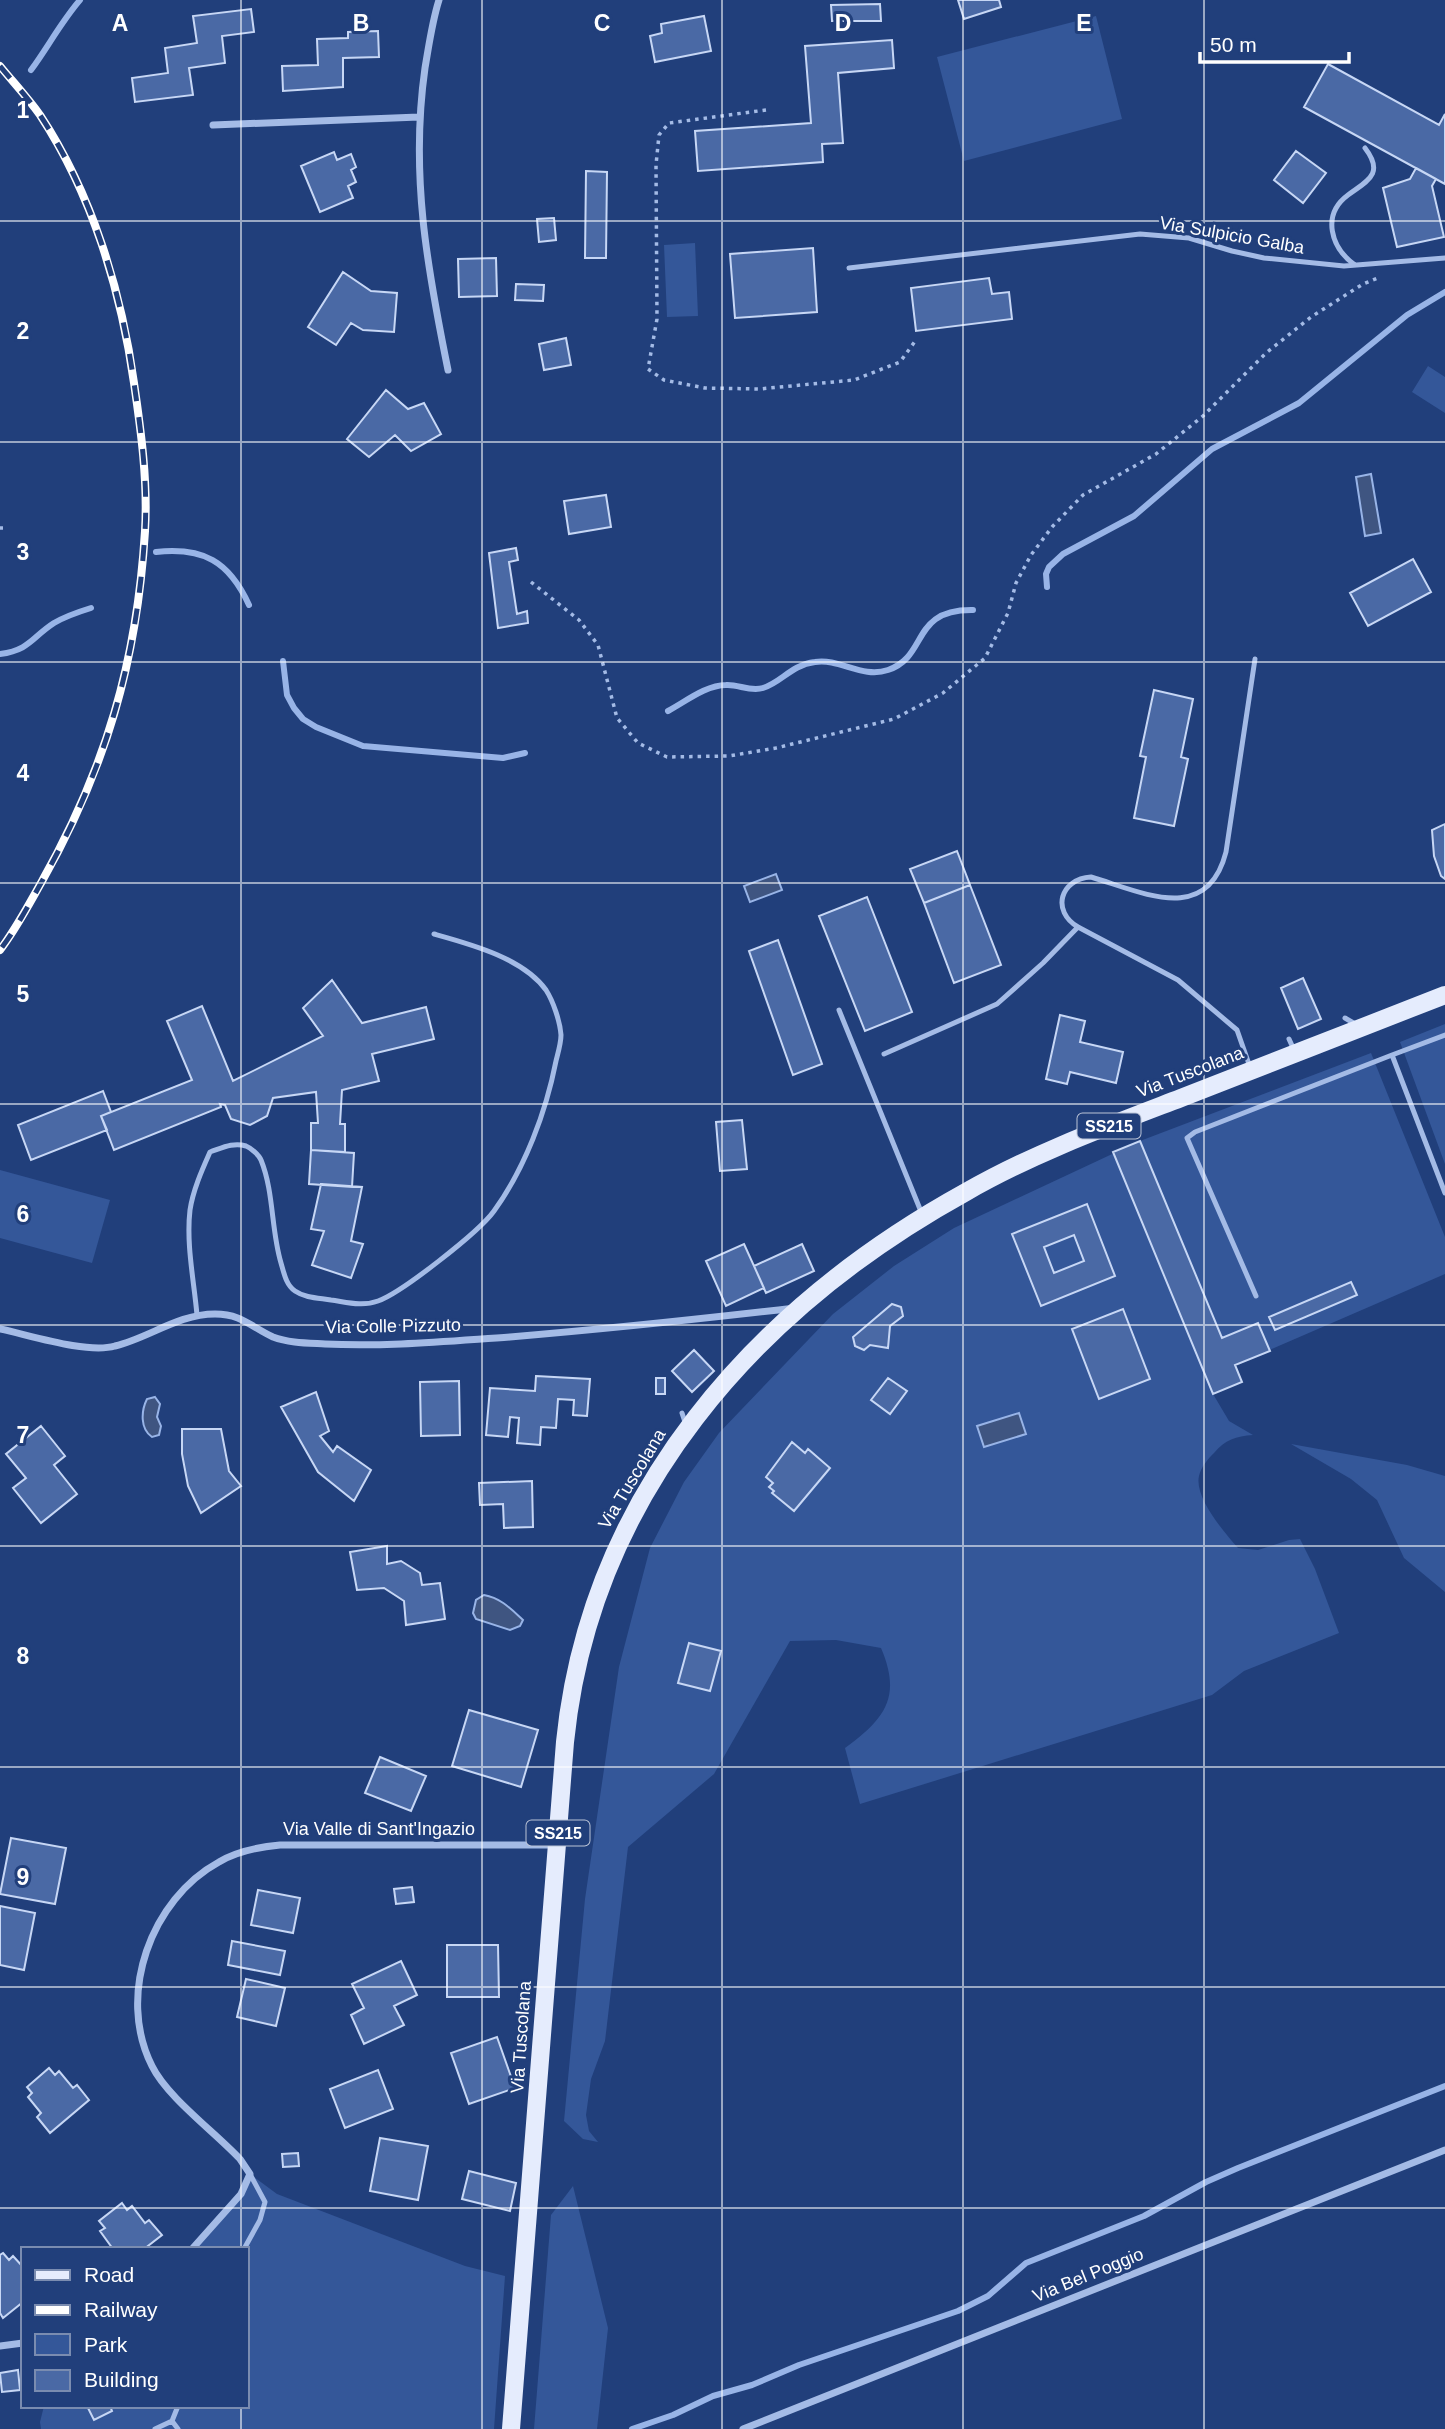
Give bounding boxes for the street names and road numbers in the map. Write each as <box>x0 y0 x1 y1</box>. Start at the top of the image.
street label: Via Sulpicio Galba <box>1158 212 1307 258</box>
street label: Via Tuscolana <box>1134 1042 1247 1102</box>
road number: SS215 <box>1078 1114 1140 1138</box>
street label: Via Colle Pizzuto <box>325 1315 461 1337</box>
street label: Via Tuscolana <box>594 1425 670 1532</box>
street label: Via Valle di Sant'Ingazio <box>283 1819 475 1839</box>
road number: SS215 <box>526 1820 590 1845</box>
street label: Via Tuscolana <box>507 1979 535 2094</box>
street label: Via Bel Poggio <box>1030 2244 1146 2306</box>

